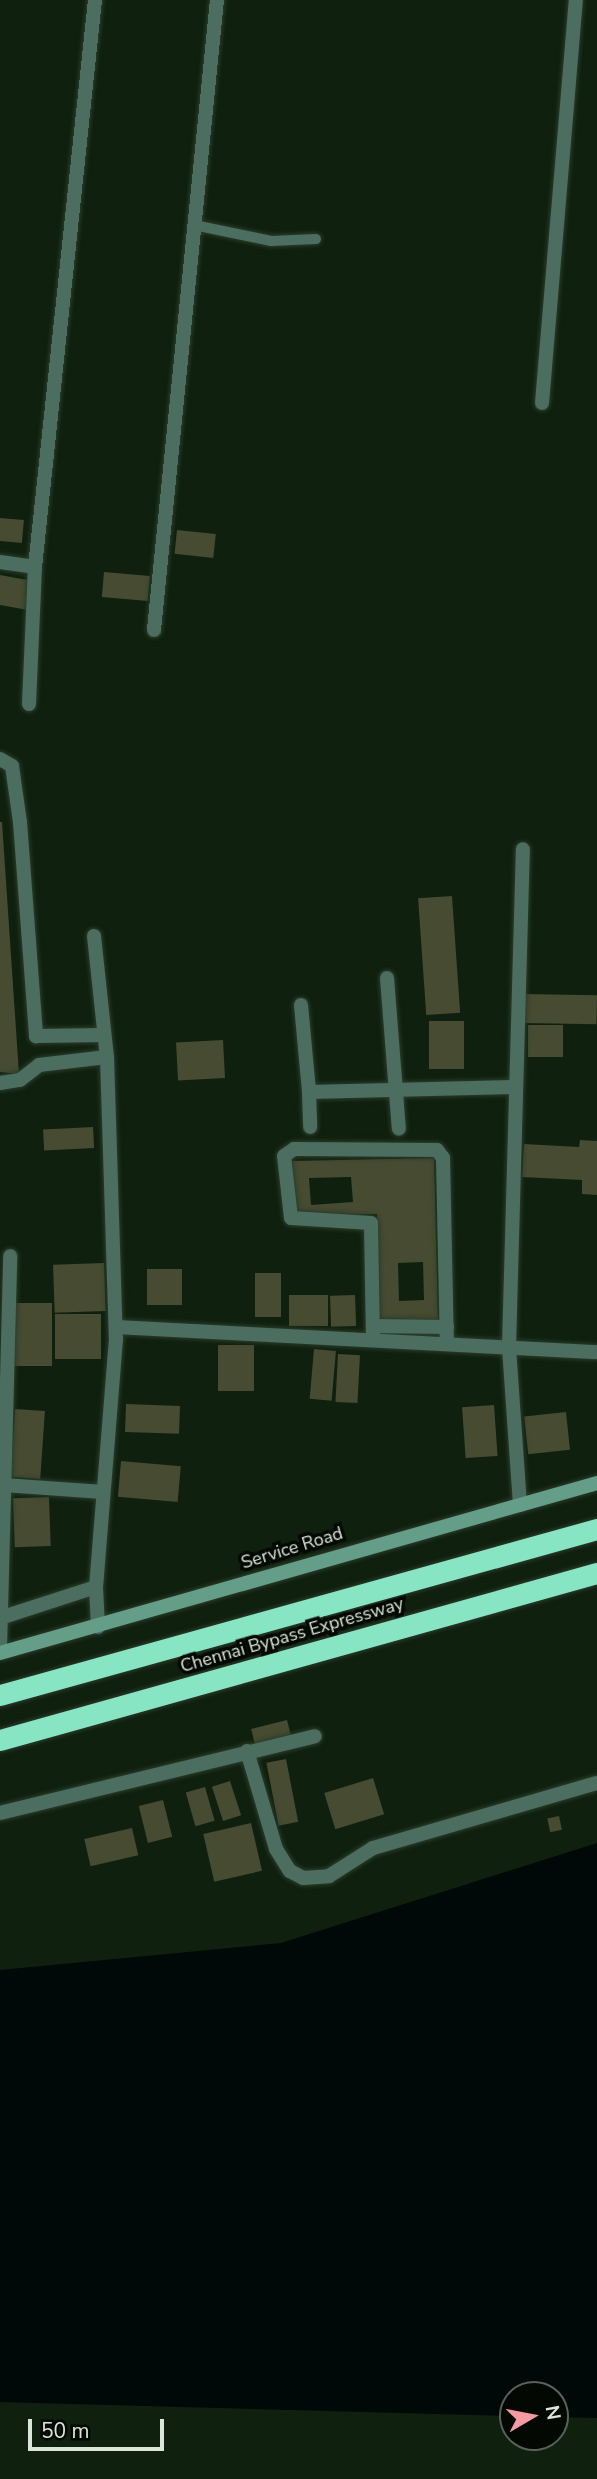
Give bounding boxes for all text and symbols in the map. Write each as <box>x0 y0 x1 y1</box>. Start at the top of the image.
street label: Service Road <box>238 1522 346 1574</box>
street label: Chennai Bypass Expressway <box>178 1593 406 1677</box>
north arrow <box>499 2381 569 2451</box>
text: N <box>539 2403 567 2422</box>
scale bar <box>32 2406 168 2450</box>
text: 50 m <box>41 2417 90 2445</box>

